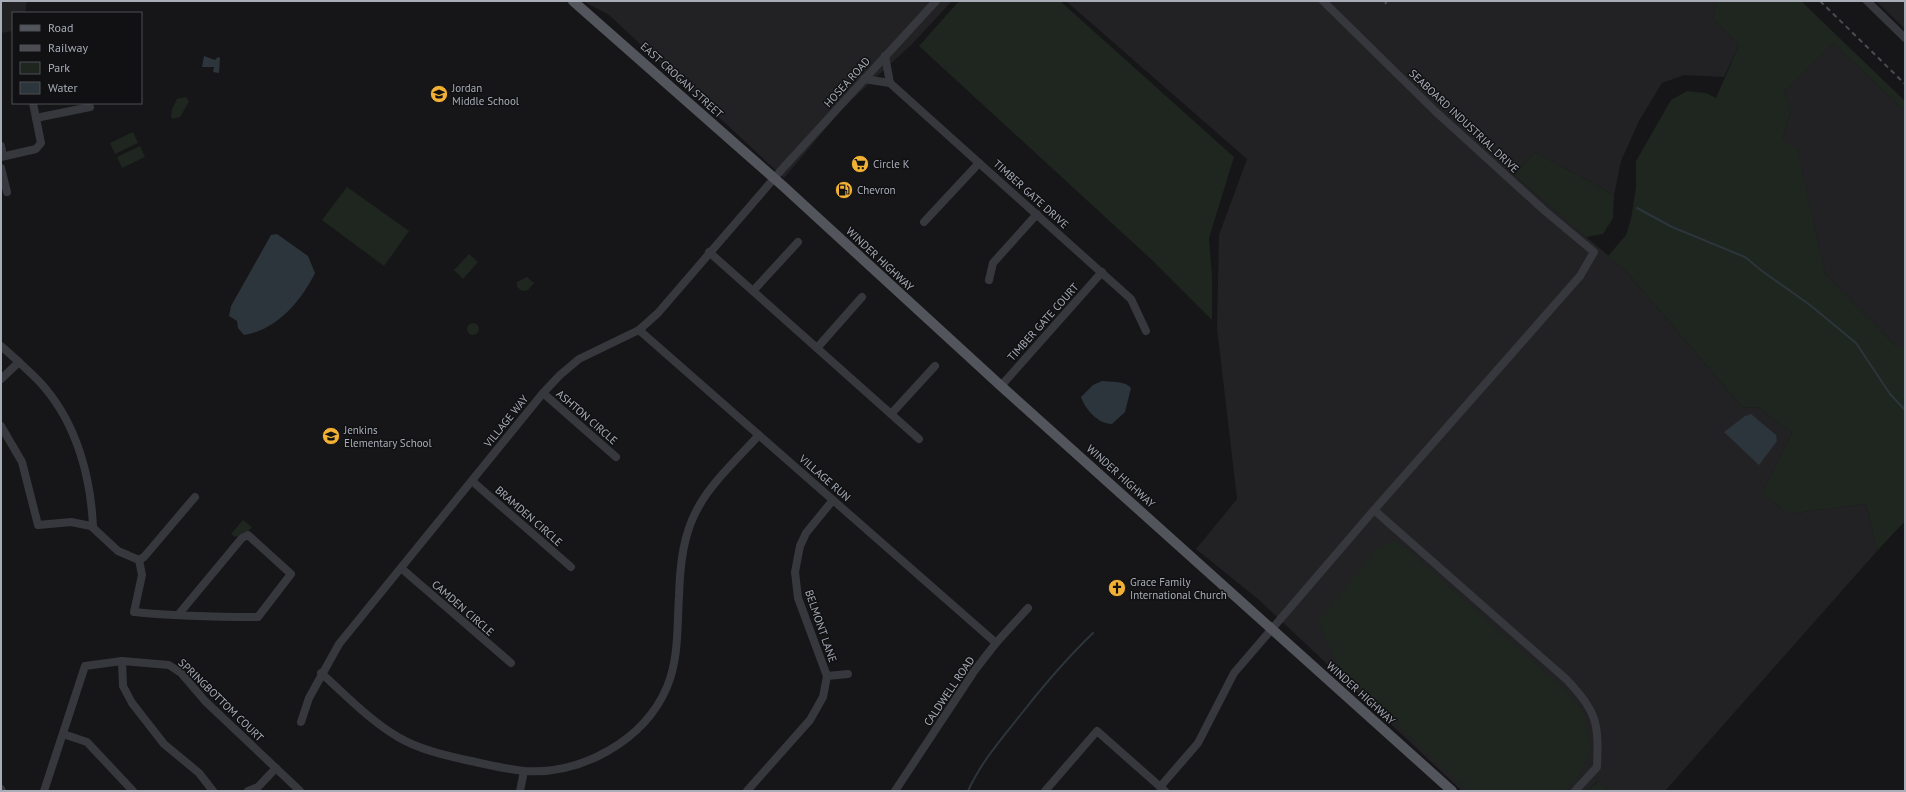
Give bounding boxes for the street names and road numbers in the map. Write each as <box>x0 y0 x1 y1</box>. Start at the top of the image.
street label: EAST CROGAN STREET <box>638 39 726 121</box>
street label: HOSEA ROAD <box>821 54 873 110</box>
street label: SEABOARD INDUSTRIAL DRIVE <box>1406 66 1522 176</box>
street label: TIMBER GATE DRIVE <box>991 157 1072 231</box>
street label: WINDER HIGHWAY <box>843 224 917 295</box>
street label: TIMBER GATE COURT <box>1004 280 1082 364</box>
street label: ASHTON CIRCLE <box>554 387 621 447</box>
street label: VILLAGE WAY <box>480 391 532 451</box>
street label: WINDER HIGHWAY <box>1084 441 1159 511</box>
street label: VILLAGE RUN <box>796 451 854 504</box>
street label: BRAMDEN CIRCLE <box>492 483 566 549</box>
street label: CAMDEN CIRCLE <box>429 577 497 639</box>
street label: BELMONT LANE <box>802 588 840 664</box>
street label: CALDWELL ROAD <box>921 654 977 728</box>
street label: SPRINGBOTTOM COURT <box>175 656 267 744</box>
street label: WINDER HIGHWAY <box>1324 658 1399 728</box>

